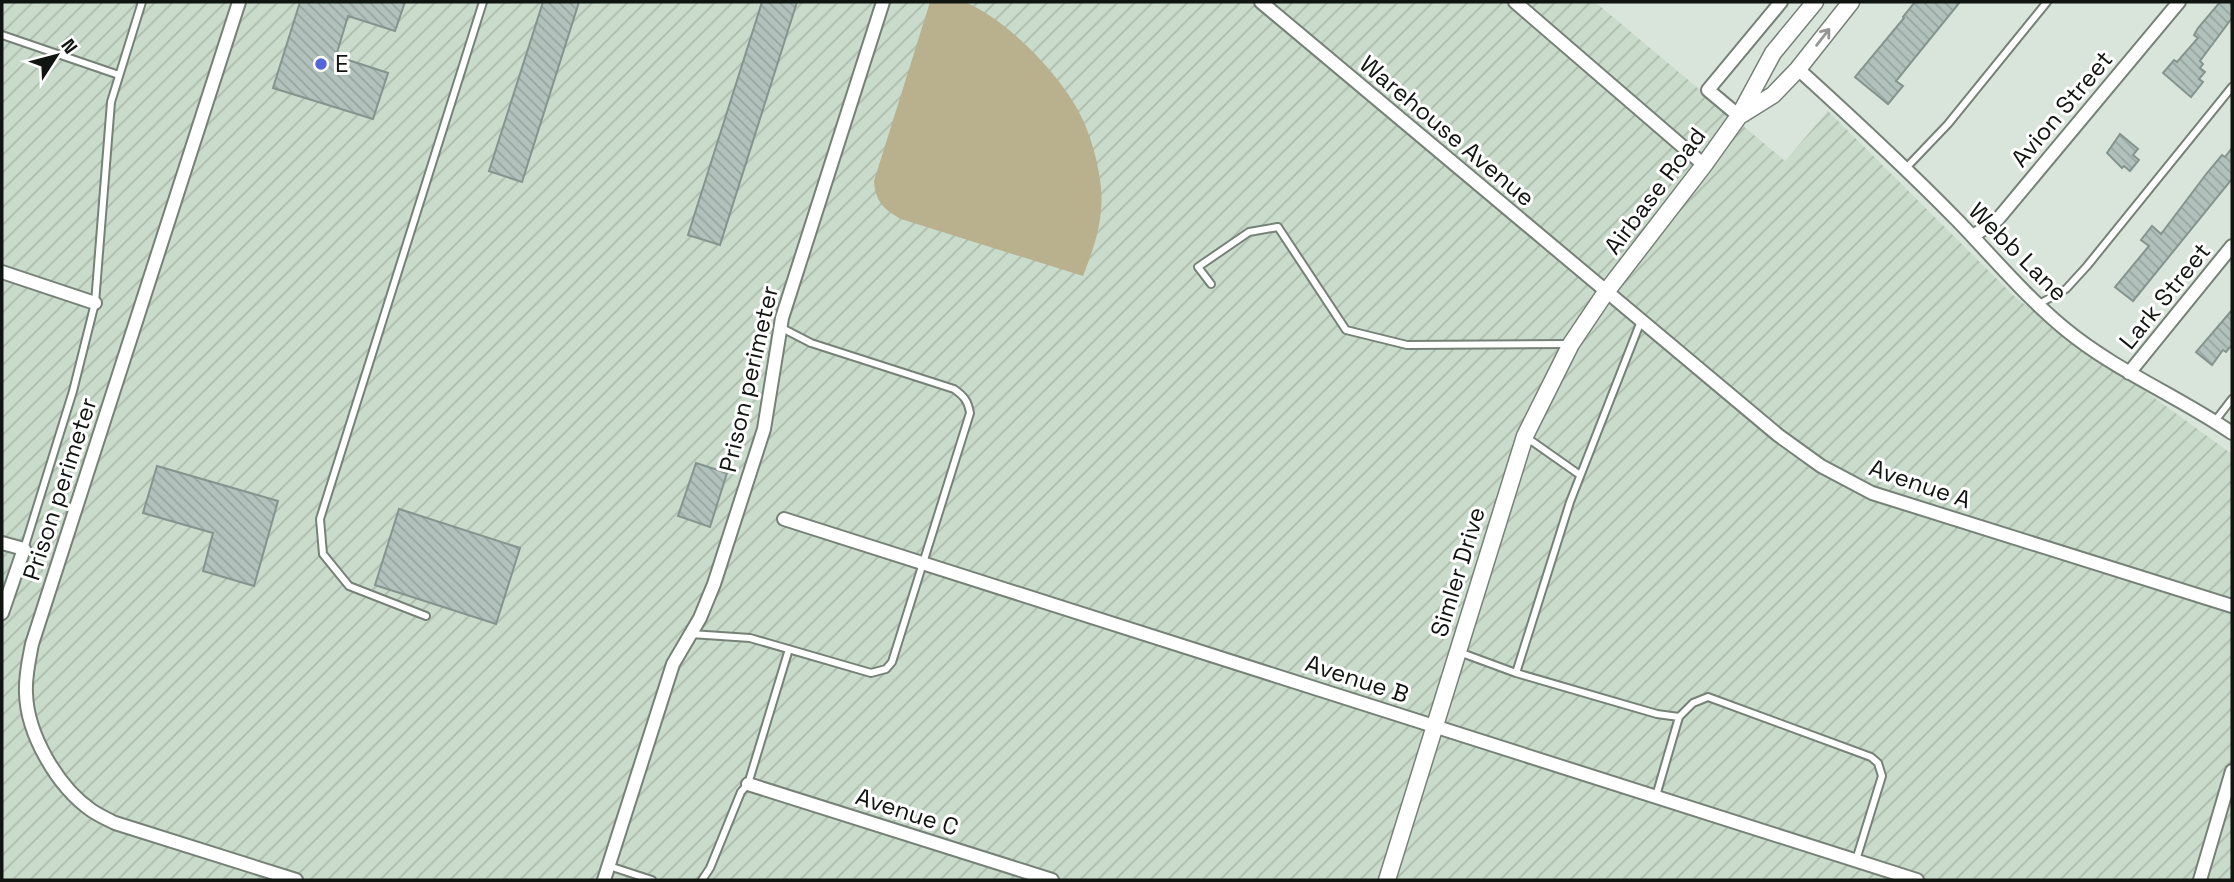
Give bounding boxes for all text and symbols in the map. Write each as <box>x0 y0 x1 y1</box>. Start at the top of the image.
north arrow <box>21 21 91 91</box>
one-way arrow <box>1816 29 1831 47</box>
text: N <box>55 34 83 59</box>
street label: Avion Street <box>2004 44 2119 173</box>
place label: E <box>335 48 349 79</box>
street label: Warehouse Avenue <box>1353 48 1541 213</box>
marker: E <box>313 56 329 72</box>
street label: Airbase Road <box>1597 121 1712 260</box>
street label: Webb Lane <box>1962 196 2074 308</box>
street label: Lark Street <box>2112 236 2217 355</box>
street label: Prison perimeter <box>712 283 785 475</box>
street label: Prison perimeter <box>15 393 104 584</box>
street label: Avenue A <box>1865 452 1975 515</box>
street label: Simler Drive <box>1423 503 1492 640</box>
street label: Avenue B <box>1302 647 1413 710</box>
street label: Avenue C <box>852 780 963 843</box>

